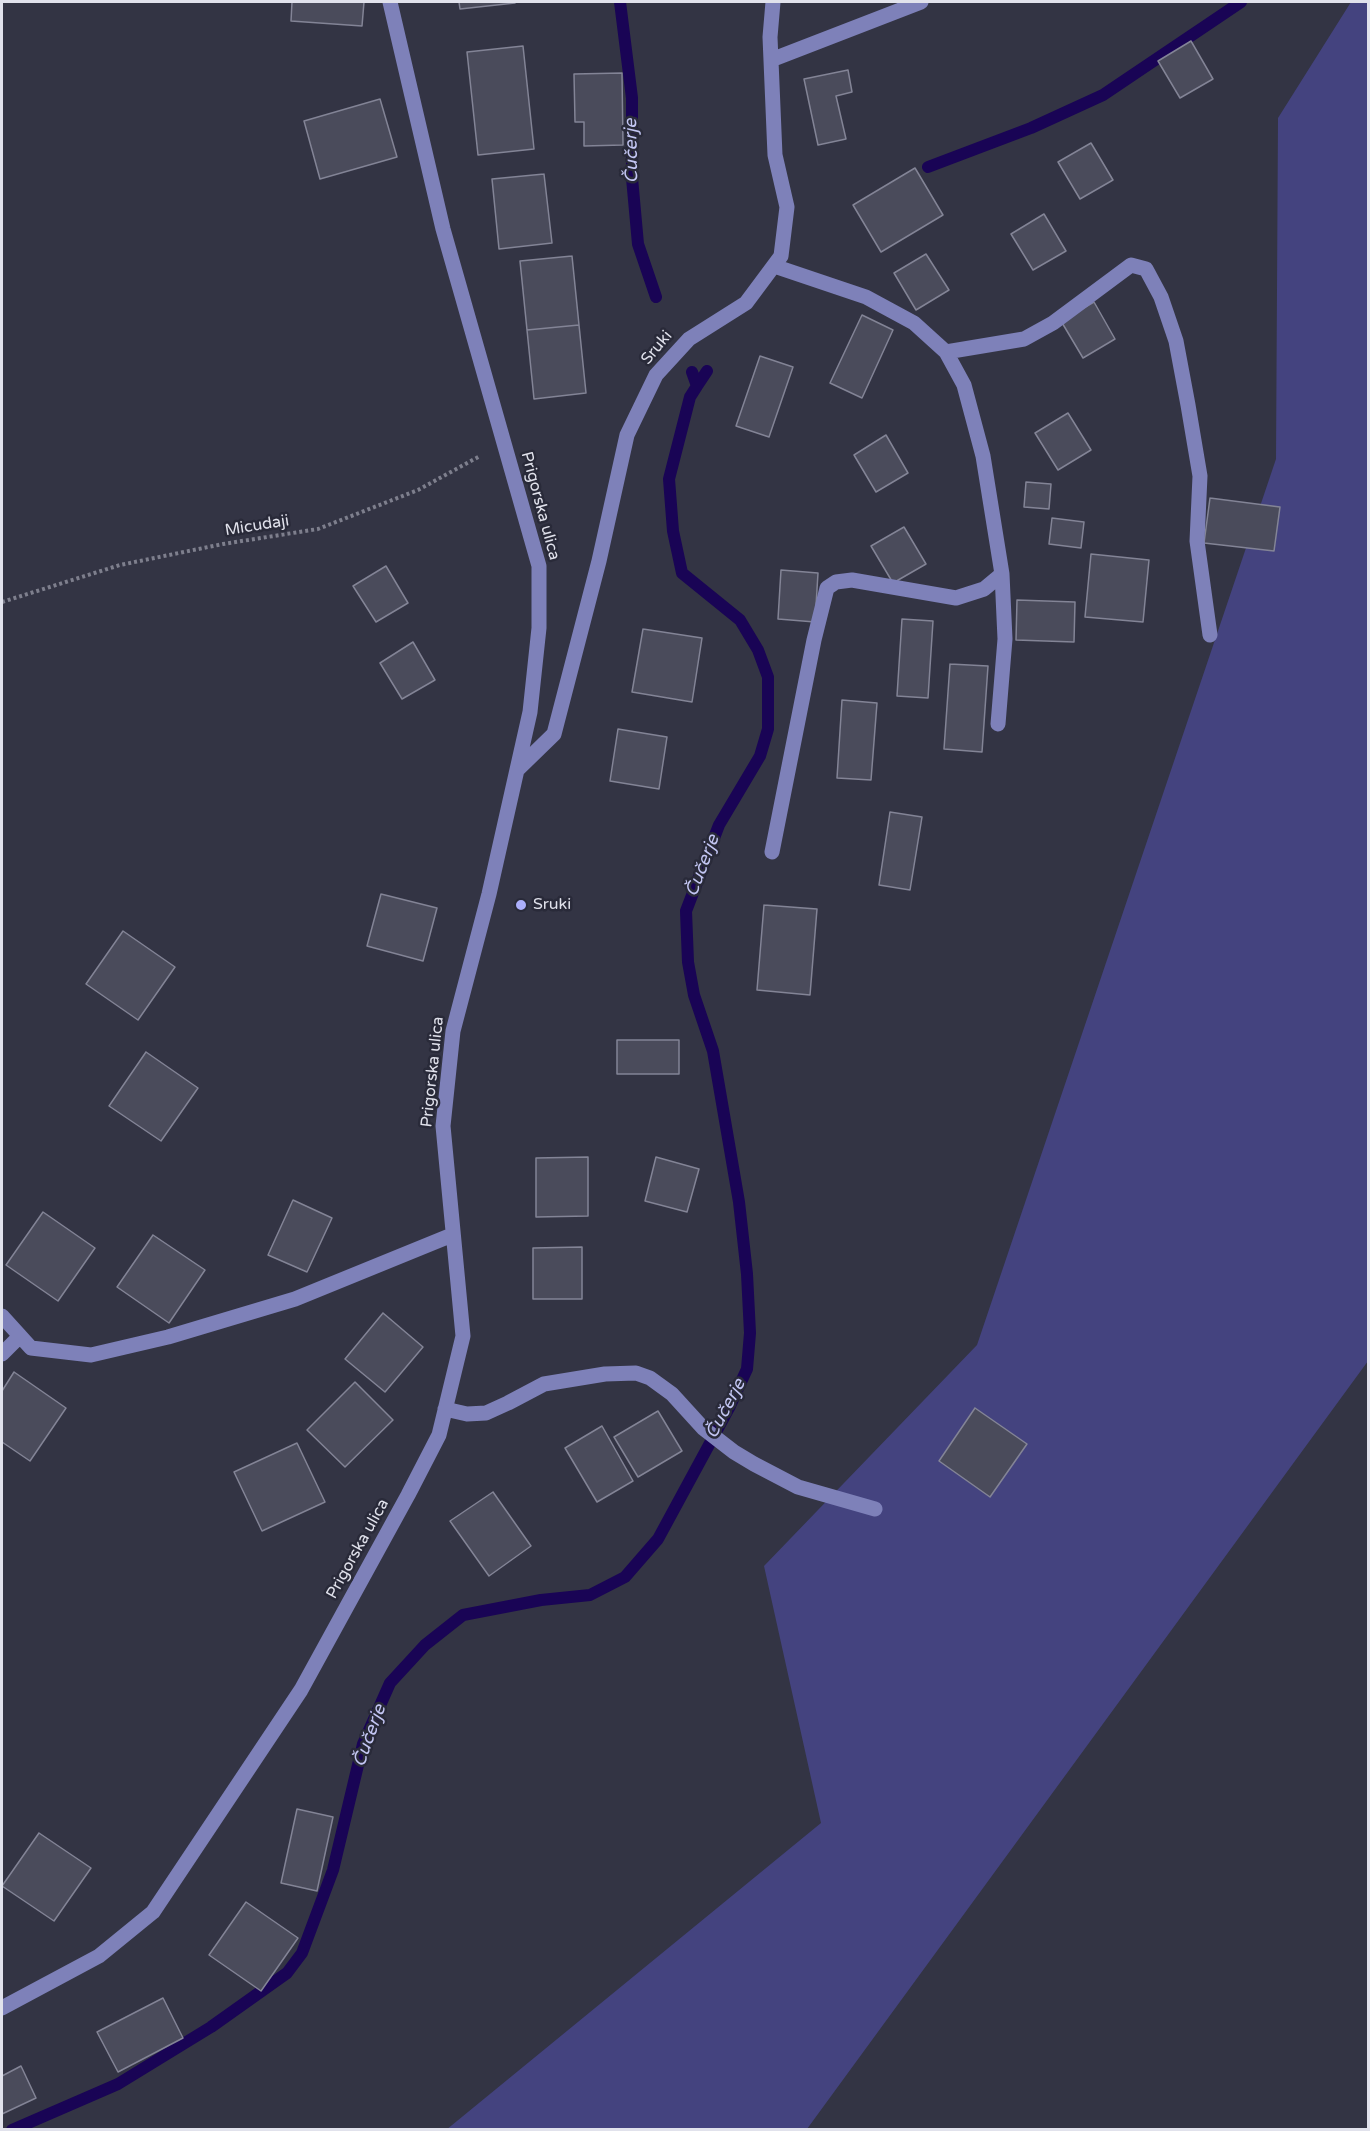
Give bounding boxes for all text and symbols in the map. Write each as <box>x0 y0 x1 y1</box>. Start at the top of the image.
water label: Čučerje <box>621 118 643 184</box>
street label: Sruki <box>637 327 677 369</box>
street label: Prigorska ulica <box>516 450 564 562</box>
street label: Micudaji <box>224 511 290 541</box>
water label: Čučerje <box>681 832 725 900</box>
place label: Sruki <box>533 895 571 915</box>
marker: Sruki <box>514 898 528 912</box>
street label: Prigorska ulica <box>418 1016 448 1128</box>
water label: Čučerje <box>701 1375 751 1443</box>
street label: Prigorska ulica <box>323 1496 393 1602</box>
water label: Čučerje <box>349 1702 391 1770</box>

